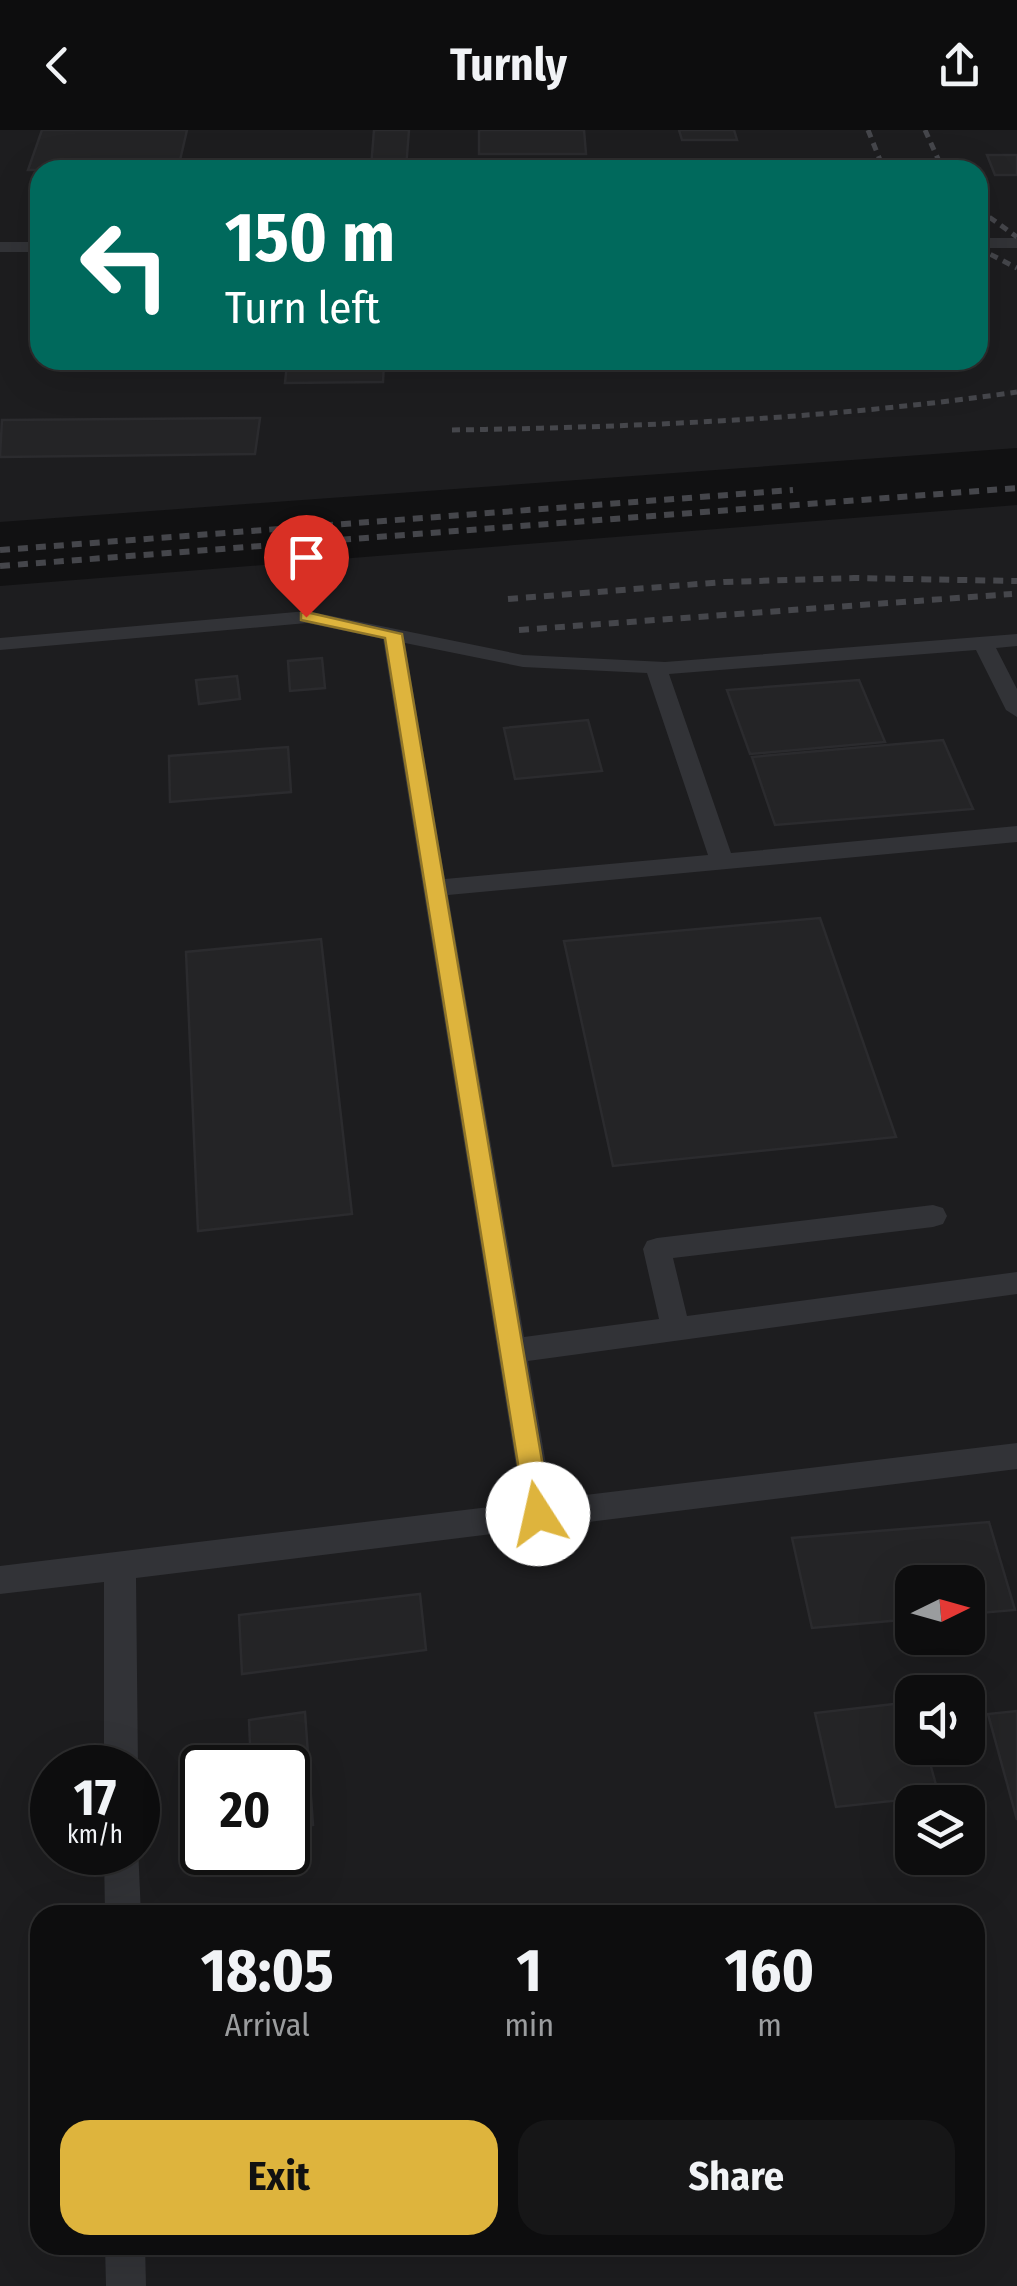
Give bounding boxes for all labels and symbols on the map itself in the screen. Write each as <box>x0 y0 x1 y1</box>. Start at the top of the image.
pin <box>264 515 349 618</box>
position arrow <box>486 1462 590 1566</box>
north arrow <box>895 1565 985 1655</box>
speed limit sign: 20 <box>180 1745 310 1875</box>

